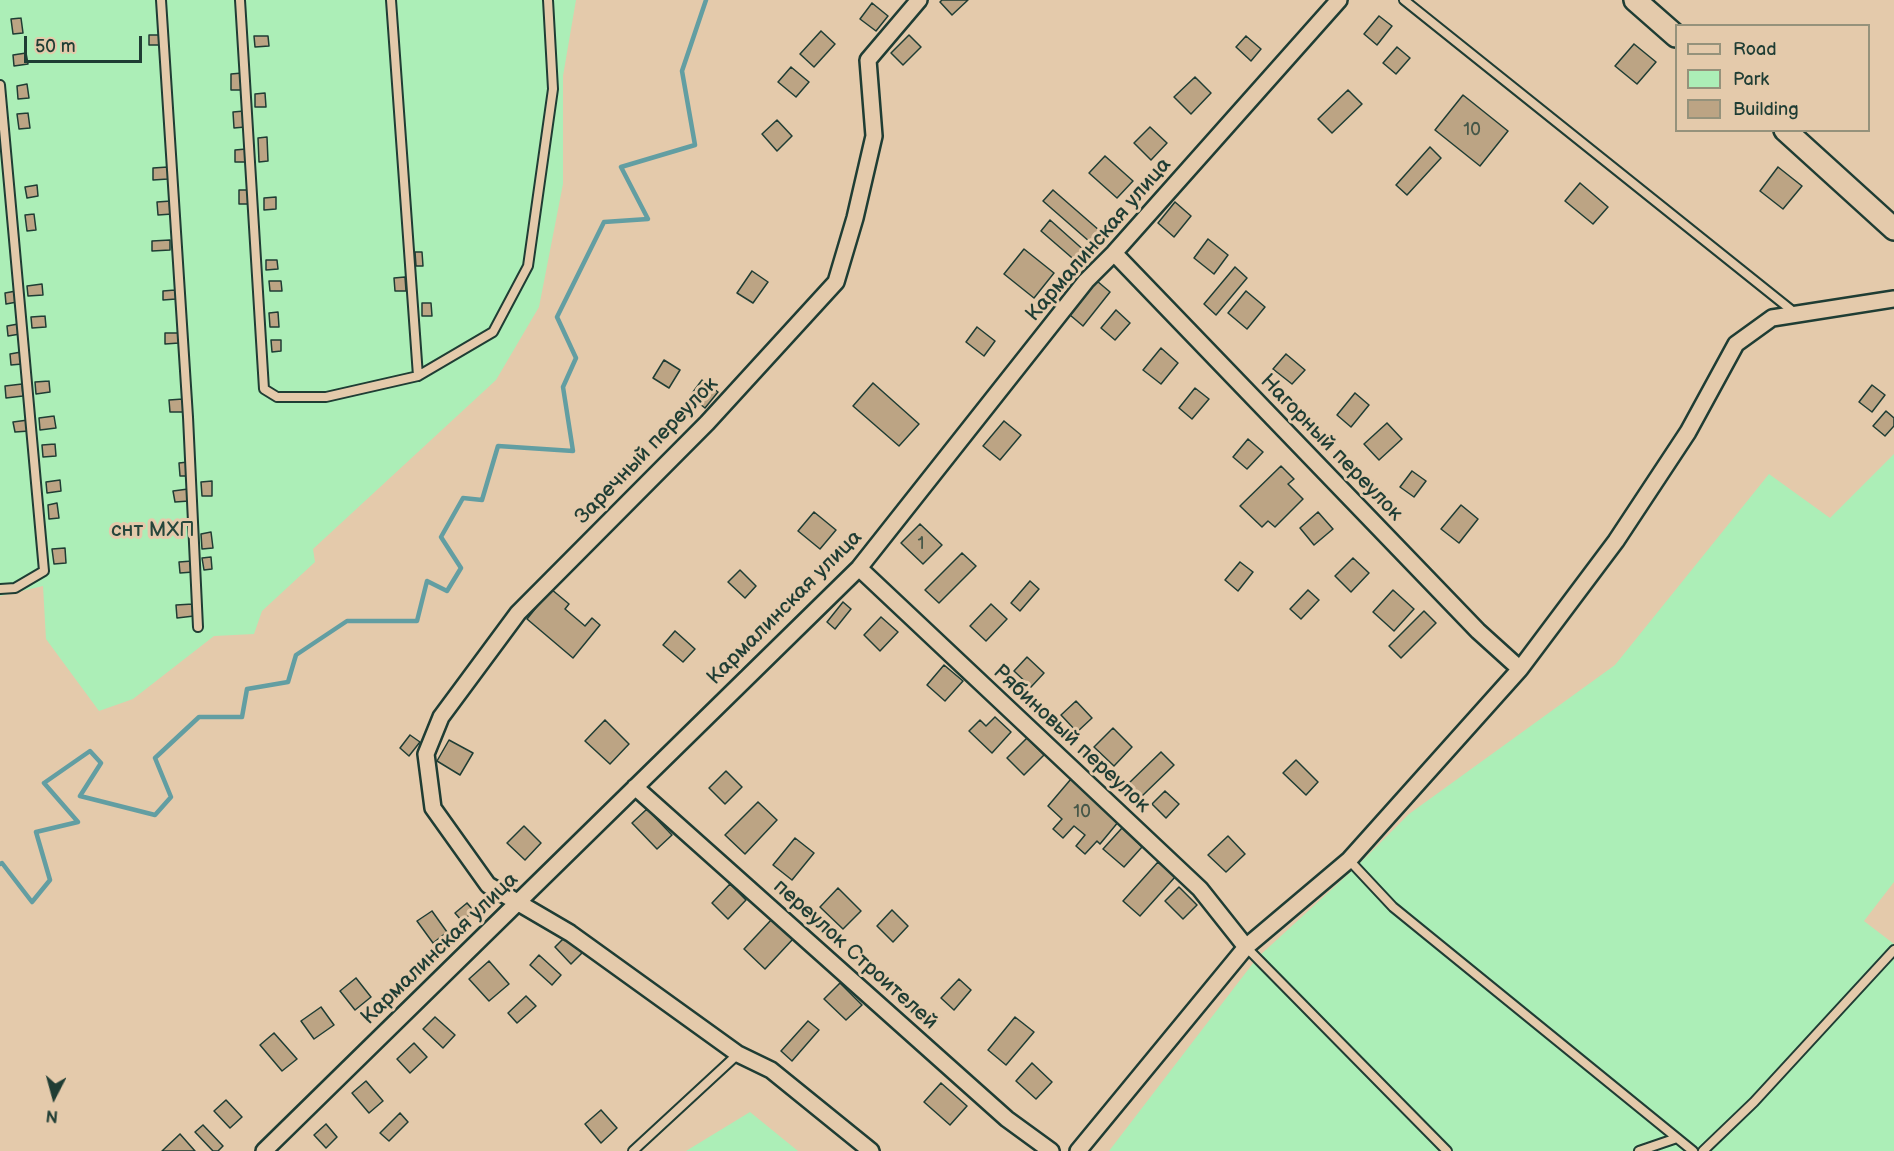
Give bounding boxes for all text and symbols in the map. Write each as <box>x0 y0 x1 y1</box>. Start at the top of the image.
scale bar <box>27 24 146 62</box>
legend <box>1675 24 1870 132</box>
text: 50 m <box>35 36 76 57</box>
text: Road <box>1733 39 1777 60</box>
text: Park <box>1733 69 1769 90</box>
text: Building <box>1733 99 1799 120</box>
house number: 10 <box>1463 119 1481 141</box>
street label: Кармалинская улица <box>1021 153 1177 327</box>
street label: Нагорный переулок <box>1254 369 1408 527</box>
street label: Заречный переулок <box>570 372 724 530</box>
park label: снт МХП <box>111 518 195 544</box>
street label: Кармалинская улица <box>702 525 868 691</box>
house number: 1 <box>918 533 924 555</box>
street label: Рябиновый переулок <box>987 660 1155 818</box>
house number: 10 <box>1073 801 1091 823</box>
street label: Кармалинская улица <box>356 868 524 1030</box>
street label: переулок Строителей <box>768 875 942 1035</box>
north arrow <box>24 1067 84 1127</box>
text: N <box>45 1105 59 1125</box>

